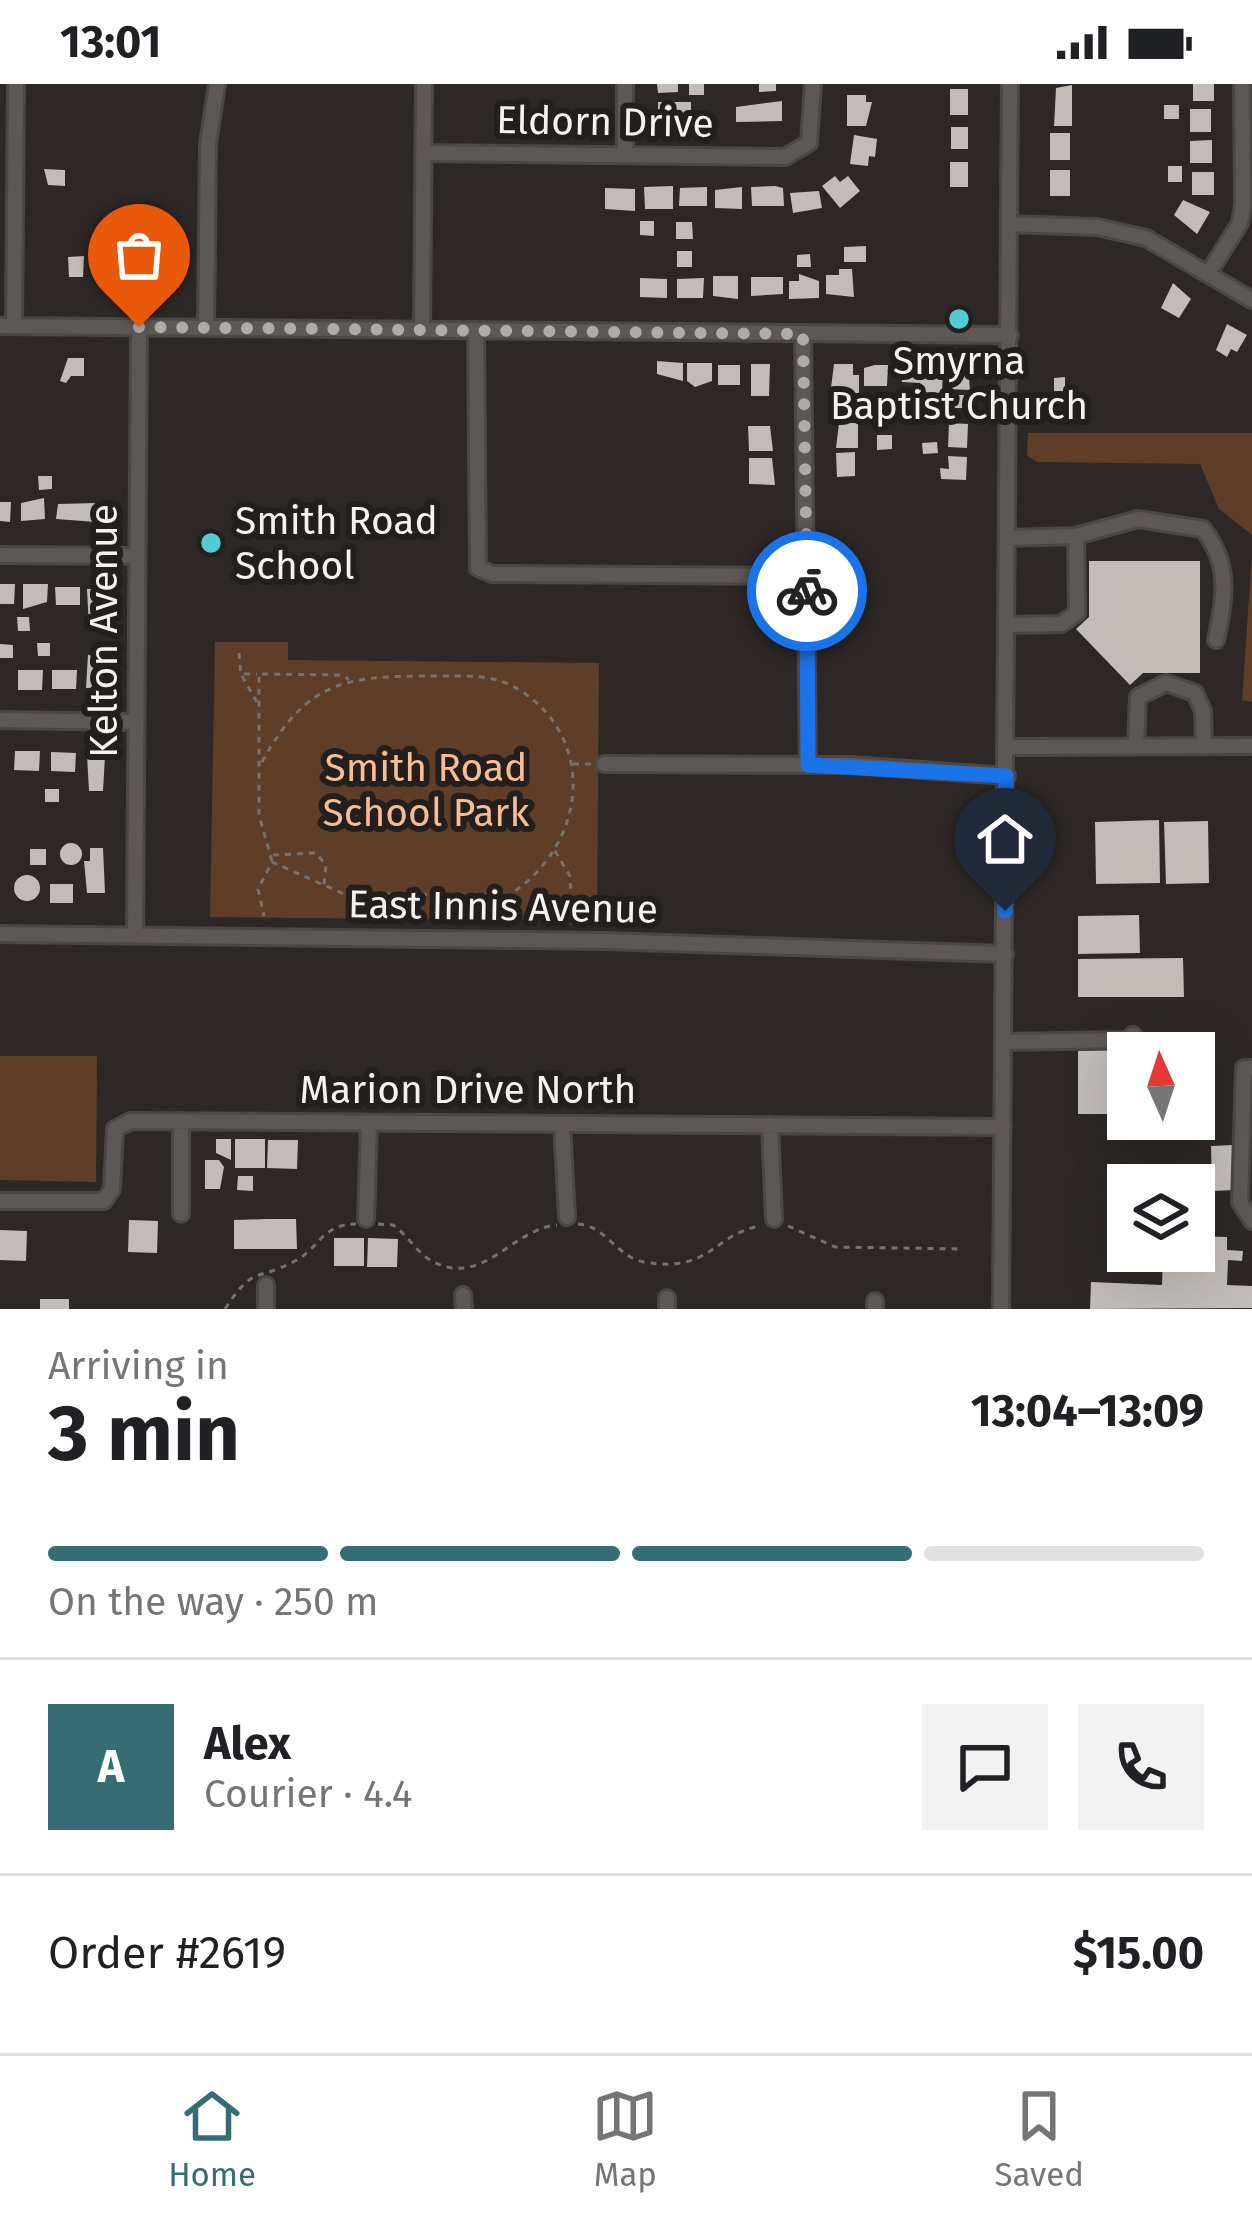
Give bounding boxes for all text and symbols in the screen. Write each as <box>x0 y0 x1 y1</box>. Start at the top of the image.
text: 13:01 <box>60 15 161 69</box>
street label: Eldorn Drive <box>496 97 714 147</box>
pin <box>88 204 190 327</box>
icon: bag <box>106 222 172 288</box>
marker: Smyrna Baptist Church <box>946 306 972 332</box>
place label: Smyrna Baptist Church <box>830 338 1088 429</box>
place label: Smith Road School <box>235 498 438 589</box>
street label: Kelton Avenue <box>81 504 127 758</box>
marker: Smith Road School <box>198 530 224 556</box>
courier <box>747 531 867 651</box>
icon: bike <box>774 558 840 624</box>
park label: Smith Road School Park <box>323 745 529 836</box>
pin <box>954 788 1056 911</box>
icon: home <box>972 806 1038 872</box>
street label: East Innis Avenue <box>348 881 658 933</box>
north arrow <box>1107 1032 1215 1140</box>
map controls <box>1107 1032 1215 1272</box>
street label: Marion Drive North <box>300 1067 636 1113</box>
button: layers <box>1107 1164 1215 1272</box>
text: Arriving in <box>48 1343 229 1389</box>
text: 13:04–13:09 <box>971 1384 1204 1438</box>
text: 3 min <box>48 1387 240 1481</box>
text: On the way · 250 m <box>48 1579 378 1625</box>
button: chat <box>922 1704 1048 1830</box>
button: phone <box>1078 1704 1204 1830</box>
text: Alex <box>204 1717 291 1771</box>
text: A <box>98 1740 124 1794</box>
text: Courier · 4.4 <box>204 1771 413 1817</box>
text: Order #2619 <box>48 1926 286 1980</box>
text: $15.00 <box>1073 1926 1204 1980</box>
tab: Home <box>168 2083 256 2195</box>
tab: Map <box>592 2083 658 2195</box>
tab: Saved <box>995 2083 1084 2195</box>

